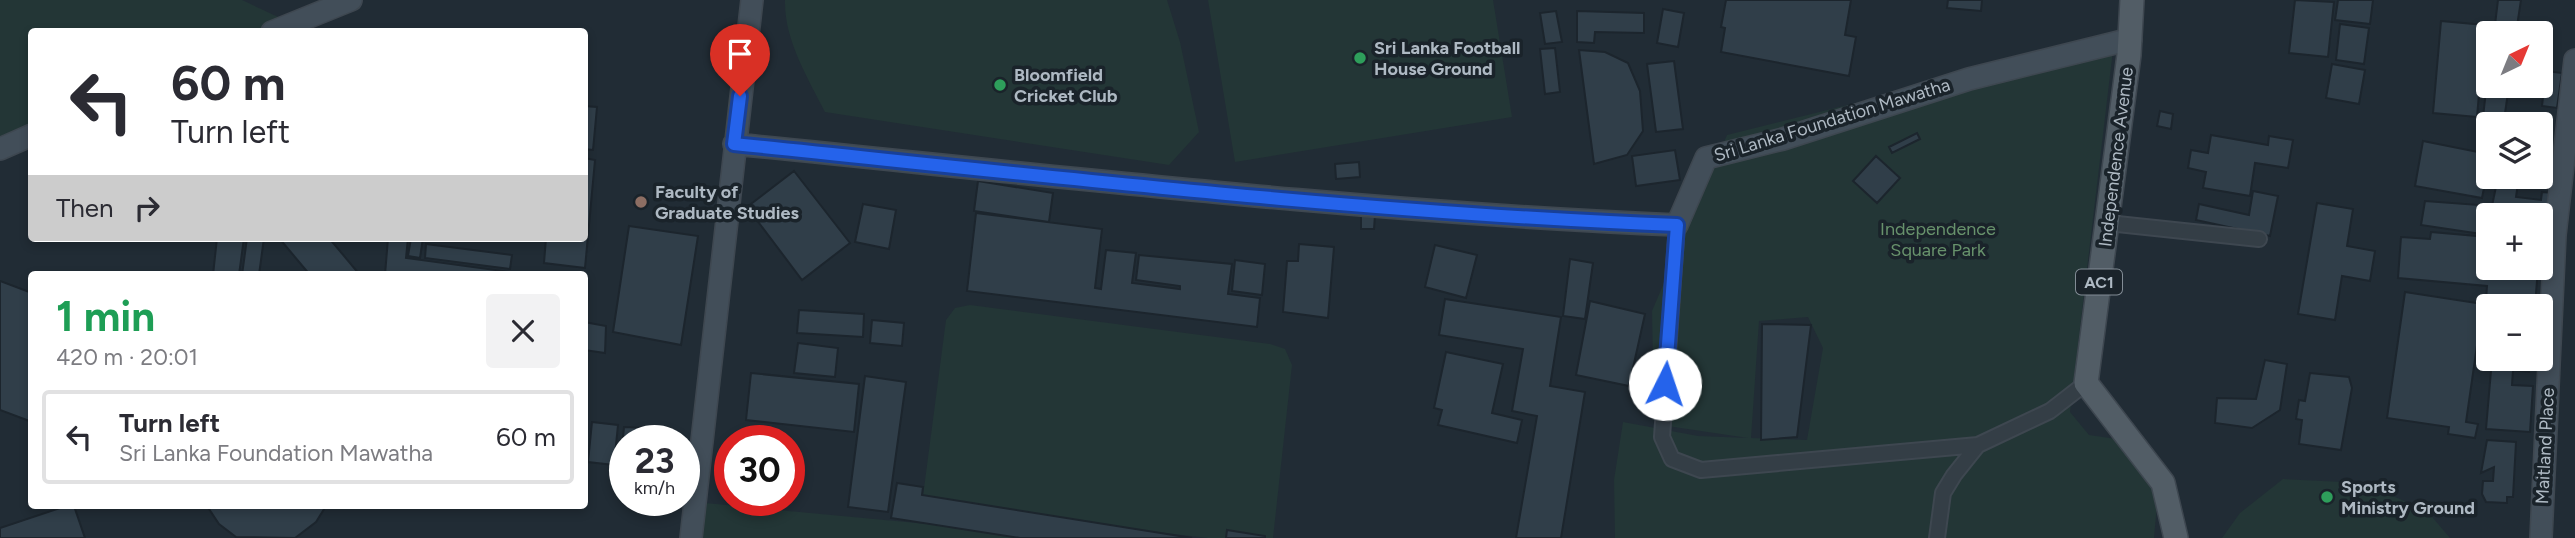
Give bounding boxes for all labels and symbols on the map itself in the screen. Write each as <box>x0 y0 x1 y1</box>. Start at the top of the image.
north arrow <box>2476 21 2553 98</box>
pin <box>710 24 770 96</box>
place label: Sri Lanka Football House Ground <box>1374 37 1520 80</box>
marker: Sri Lanka Football House Ground <box>1352 50 1368 66</box>
place label: Bloomfield Cricket Club <box>1014 64 1118 107</box>
street label: Independence Avenue <box>2094 66 2138 248</box>
street label: Sri Lanka Foundation Mawatha <box>1711 74 1953 166</box>
marker: Bloomfield Cricket Club <box>992 77 1008 93</box>
place label: Faculty of Graduate Studies <box>655 181 799 224</box>
marker: Faculty of Graduate Studies <box>633 194 649 210</box>
park label: Independence Square Park <box>1880 218 1996 261</box>
road number: AC1 <box>2076 270 2122 294</box>
position arrow <box>1628 347 1702 421</box>
street label: Maitland Place <box>2531 387 2559 505</box>
speed limit sign: 30 <box>714 425 805 516</box>
place label: Sports Ministry Ground <box>2341 476 2475 519</box>
marker: Sports Ministry Ground <box>2319 489 2335 505</box>

